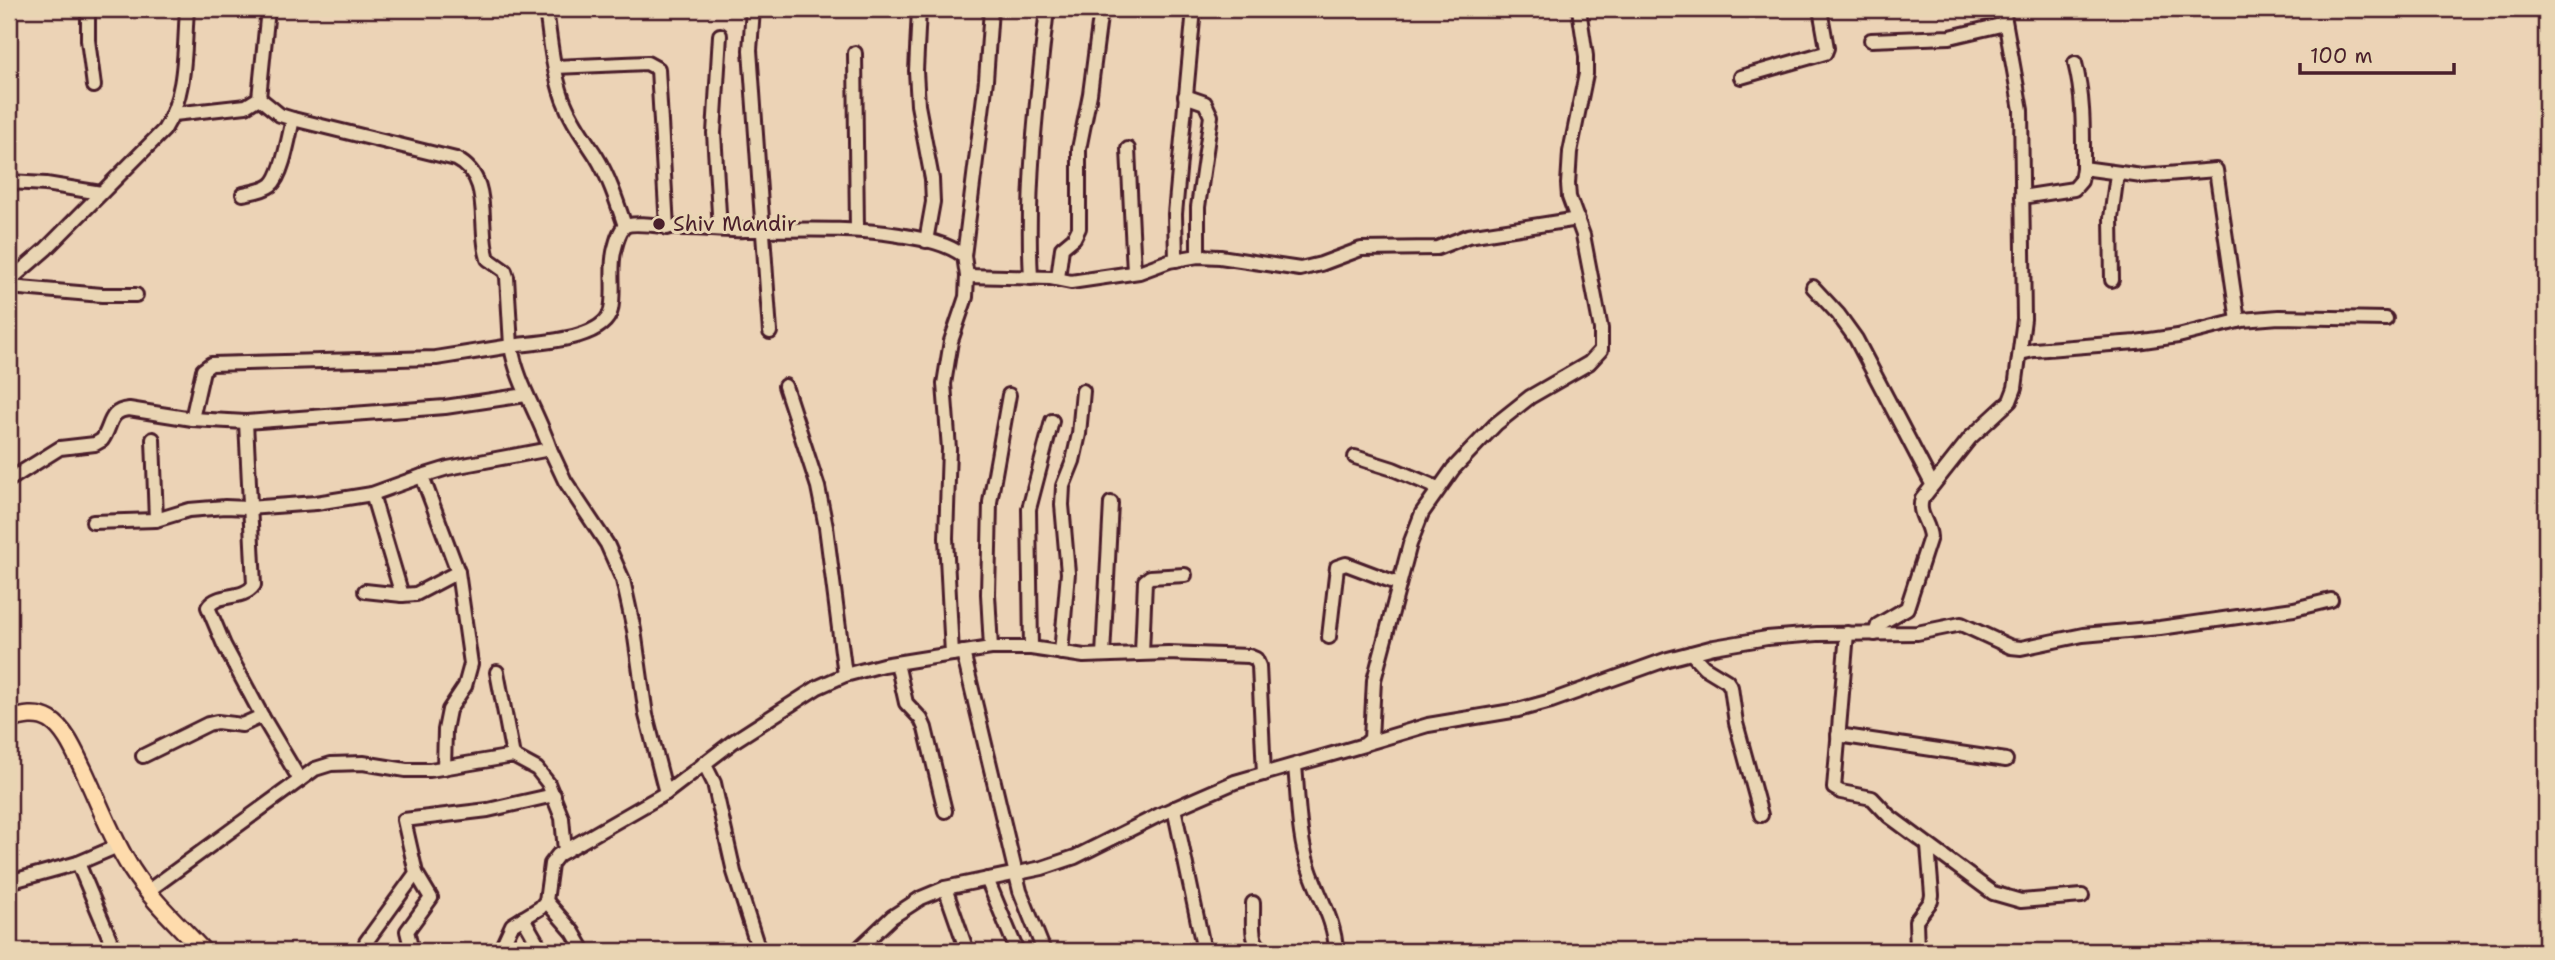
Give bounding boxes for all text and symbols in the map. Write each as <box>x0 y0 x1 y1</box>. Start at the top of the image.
scale bar <box>2300 32 2454 76</box>
text: 100 m <box>2310 42 2373 70</box>
place label: Shiv Mandir <box>673 210 797 238</box>
marker: Shiv Mandir <box>651 216 667 232</box>

